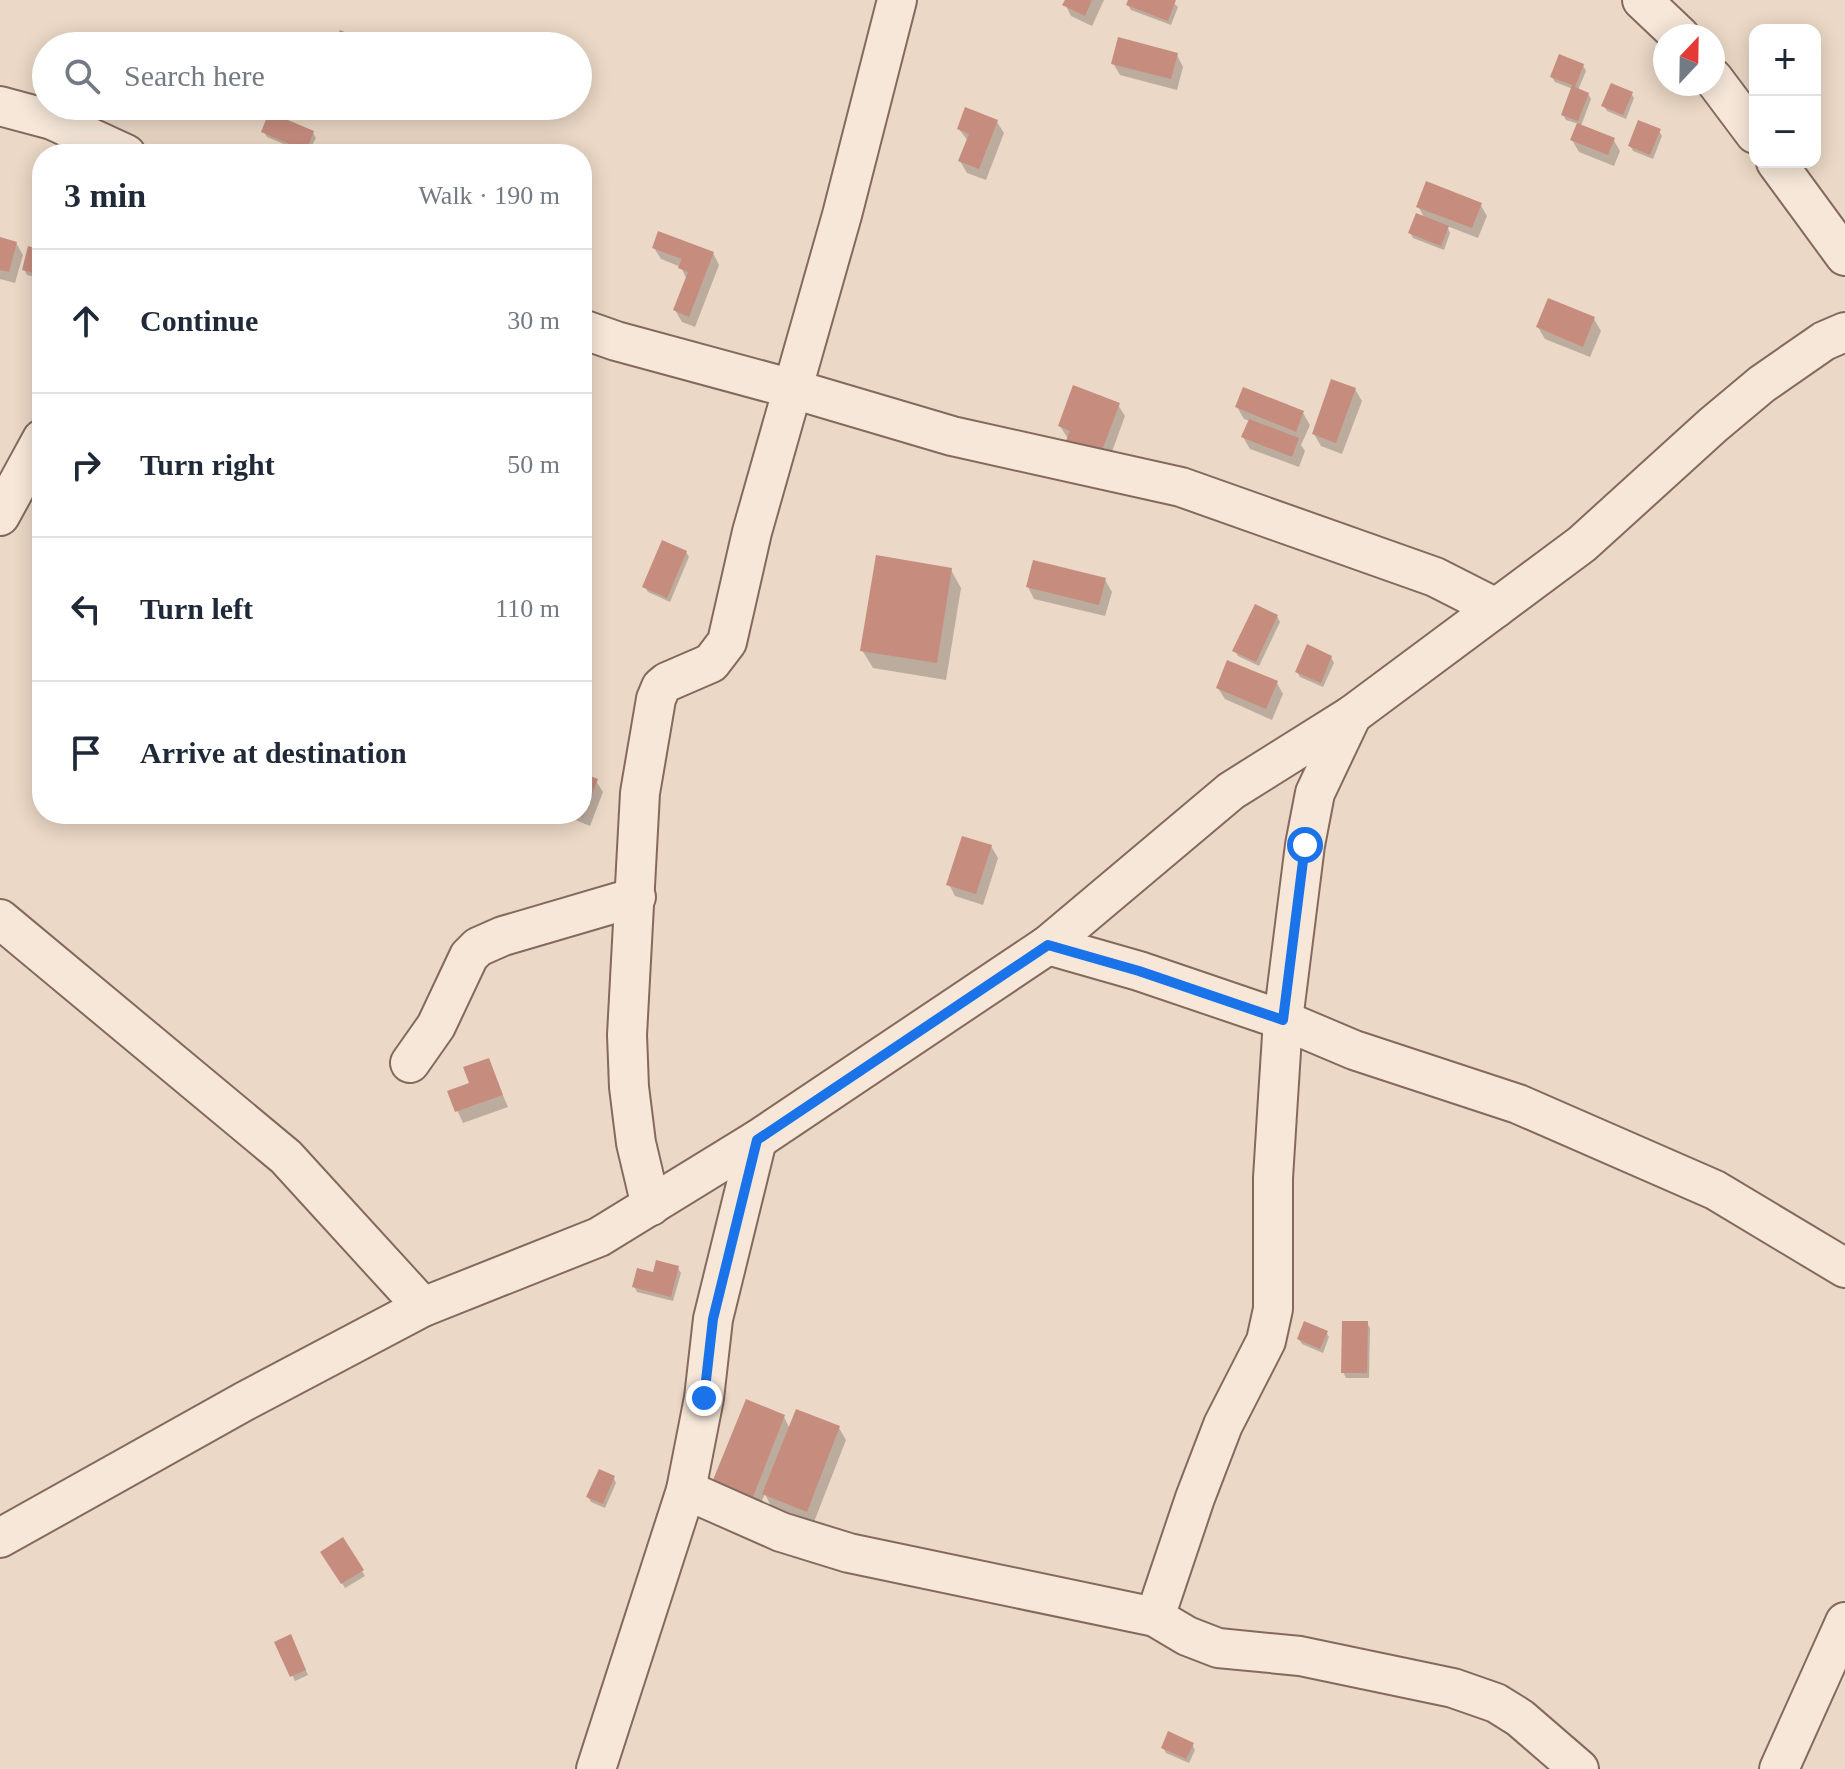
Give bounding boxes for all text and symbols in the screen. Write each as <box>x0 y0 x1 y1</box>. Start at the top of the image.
north arrow <box>1653 24 1725 96</box>
map controls <box>1749 24 1821 168</box>
button: + <box>1749 24 1821 96</box>
search box <box>32 32 592 120</box>
icon: search <box>60 54 104 98</box>
text: Search here <box>124 59 265 92</box>
button: − <box>1749 96 1821 168</box>
text: 3 min <box>64 177 146 214</box>
text: Walk · 190 m <box>418 181 560 210</box>
icon: ahead <box>64 299 108 343</box>
text: Continue <box>140 304 258 337</box>
text: 30 m <box>507 306 560 335</box>
icon: right <box>64 443 108 487</box>
text: Turn right <box>140 448 275 481</box>
text: 50 m <box>507 450 560 479</box>
icon: left <box>64 587 108 631</box>
text: Turn left <box>140 592 253 625</box>
text: 110 m <box>495 594 560 623</box>
icon: arrive <box>64 731 108 775</box>
text: Arrive at destination <box>140 736 407 769</box>
route start <box>1287 827 1323 863</box>
route end <box>686 1380 722 1416</box>

